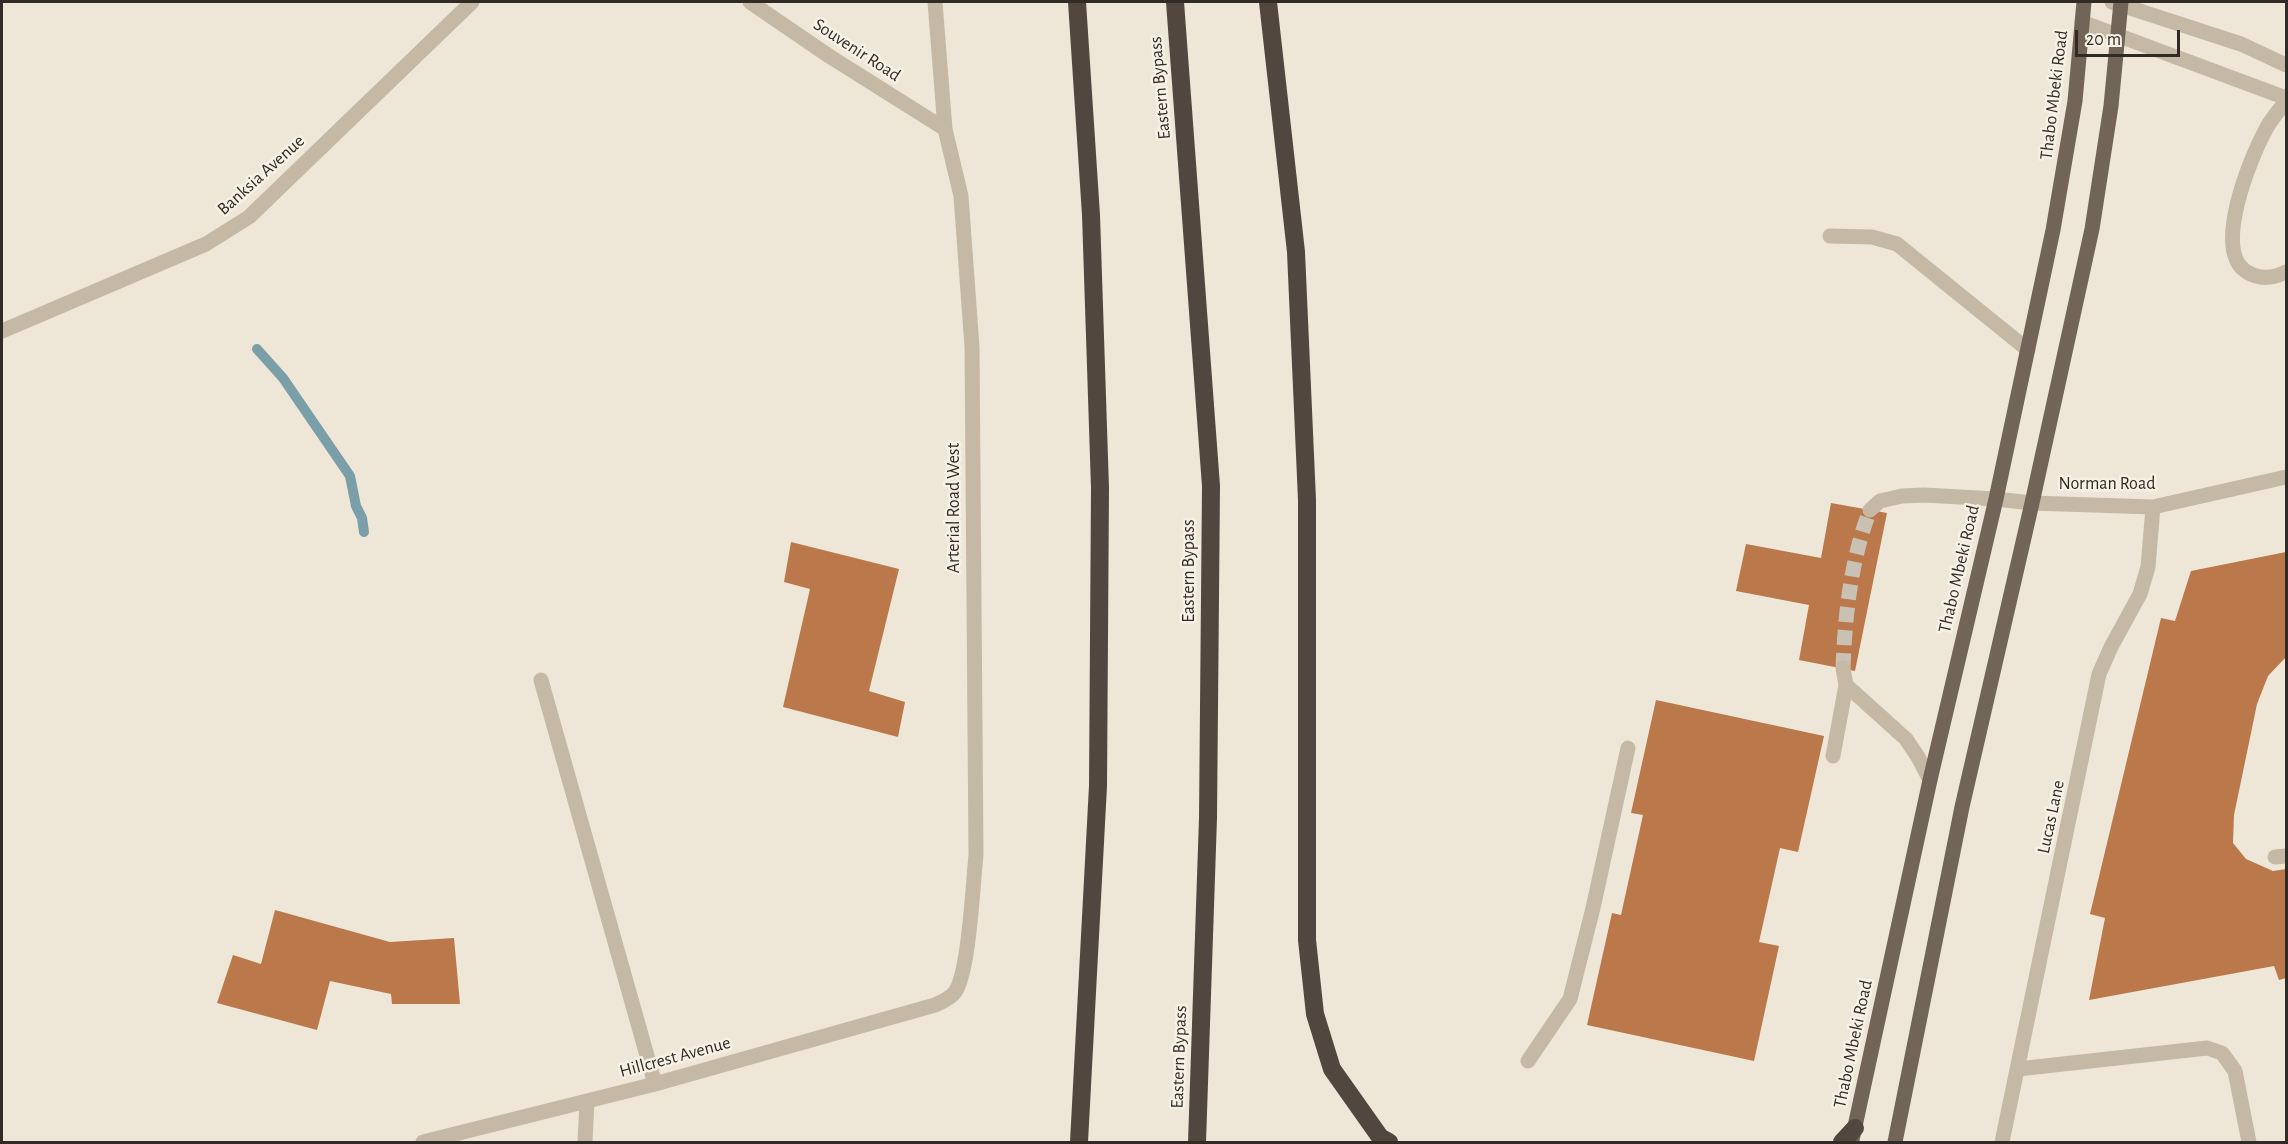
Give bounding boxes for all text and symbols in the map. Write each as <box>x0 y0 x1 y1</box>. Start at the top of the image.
street label: Souvenir Road <box>809 14 905 86</box>
scale bar <box>2078 18 2183 56</box>
street label: Thabo Mbeki Road <box>2035 29 2073 161</box>
text: 20 m <box>2086 31 2121 49</box>
street label: Eastern Bypass <box>1145 36 1175 140</box>
street label: Banksia Avenue <box>213 130 309 220</box>
street label: Arterial Road West <box>943 443 965 573</box>
street label: Norman Road <box>2058 473 2156 495</box>
street label: Thabo Mbeki Road <box>1934 503 1984 635</box>
street label: Eastern Bypass <box>1178 519 1200 623</box>
street label: Lucas Lane <box>2033 778 2069 856</box>
street label: Thabo Mbeki Road <box>1829 978 1877 1110</box>
street label: Eastern Bypass <box>1166 1005 1192 1109</box>
street label: Hillcrest Avenue <box>617 1032 733 1082</box>

